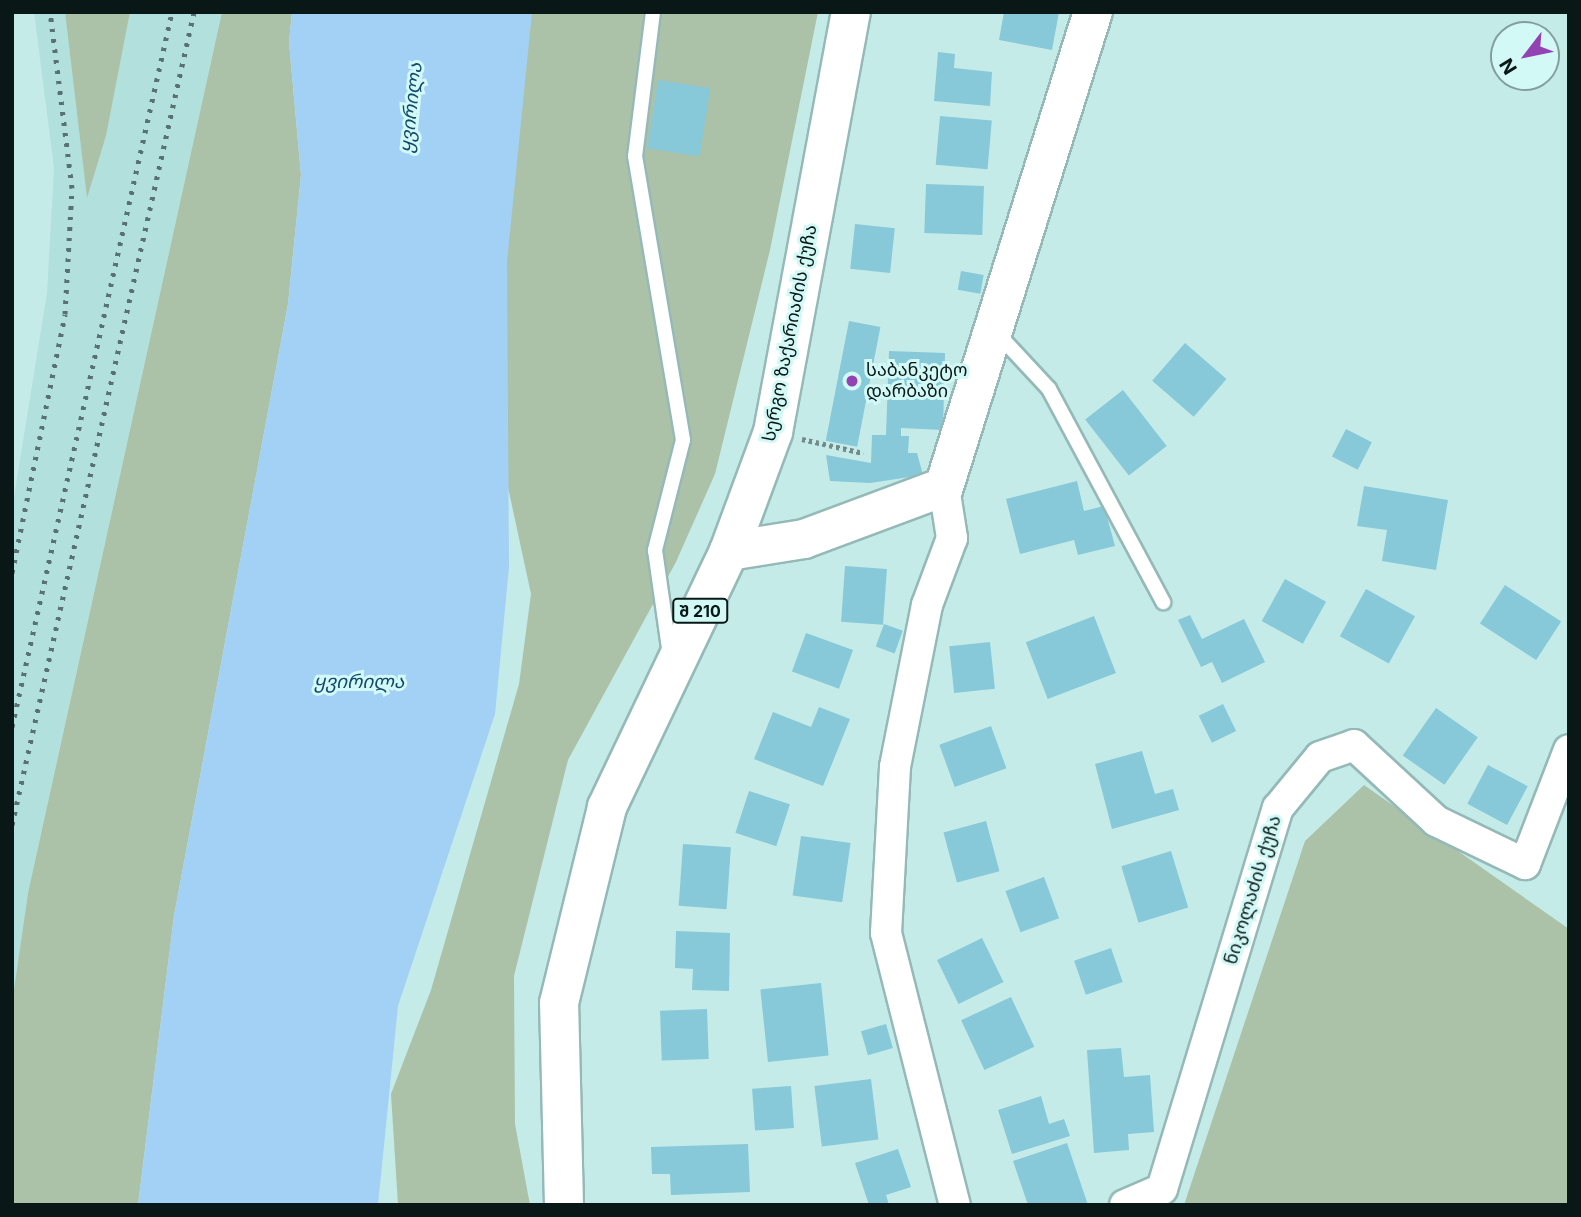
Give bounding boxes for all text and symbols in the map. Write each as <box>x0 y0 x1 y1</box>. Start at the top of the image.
north arrow <box>1490 21 1560 91</box>
text: N <box>1495 54 1522 79</box>
water label: ყვირილა <box>395 62 427 154</box>
street label: სერგო ზაქარიაძის ქუჩა <box>758 223 822 443</box>
place label: საბანკეტო დარბაზი <box>866 360 968 402</box>
marker: საბანკეტო დარბაზი <box>844 373 860 389</box>
road number: შ 210 <box>672 598 728 624</box>
water label: ყვირილა <box>314 671 404 693</box>
street label: ნიკოლაძის ქუჩა <box>1220 813 1286 967</box>

